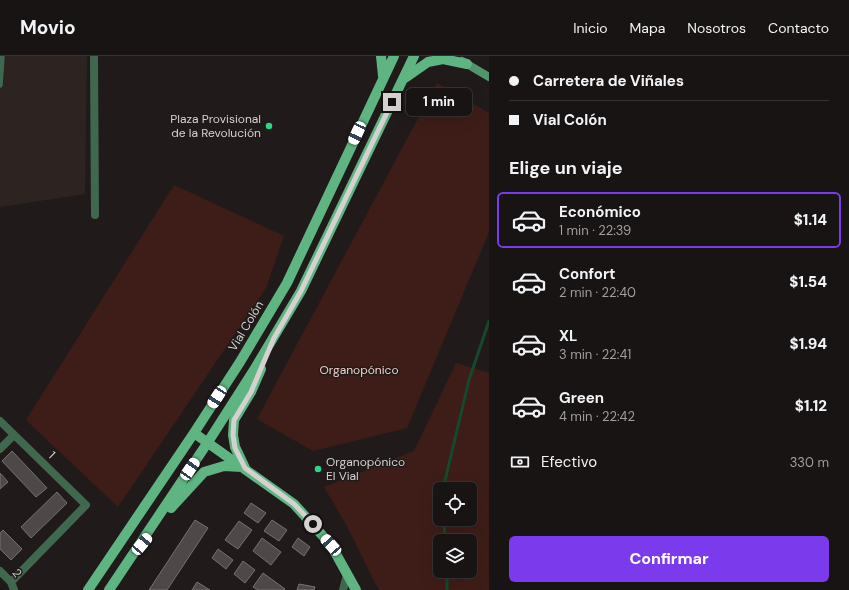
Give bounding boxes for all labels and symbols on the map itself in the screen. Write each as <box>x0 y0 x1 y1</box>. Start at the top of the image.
callout: 1 min <box>406 88 472 116</box>
route end <box>383 93 401 111</box>
place label: Plaza Provisional de la Revolución <box>170 111 261 141</box>
car <box>346 120 368 146</box>
marker: Plaza Provisional de la Revolución <box>264 121 274 131</box>
street label: Vial Colón <box>225 298 267 354</box>
park label: Organopónico <box>319 362 399 378</box>
car <box>205 384 229 410</box>
street label: 1 <box>45 448 59 462</box>
place label: Organopónico El Vial <box>326 454 405 484</box>
car <box>178 456 202 482</box>
marker: Organopónico El Vial <box>313 464 323 474</box>
route start <box>304 515 322 533</box>
car <box>130 531 154 557</box>
car <box>319 532 343 558</box>
street label: 2 <box>9 565 26 581</box>

